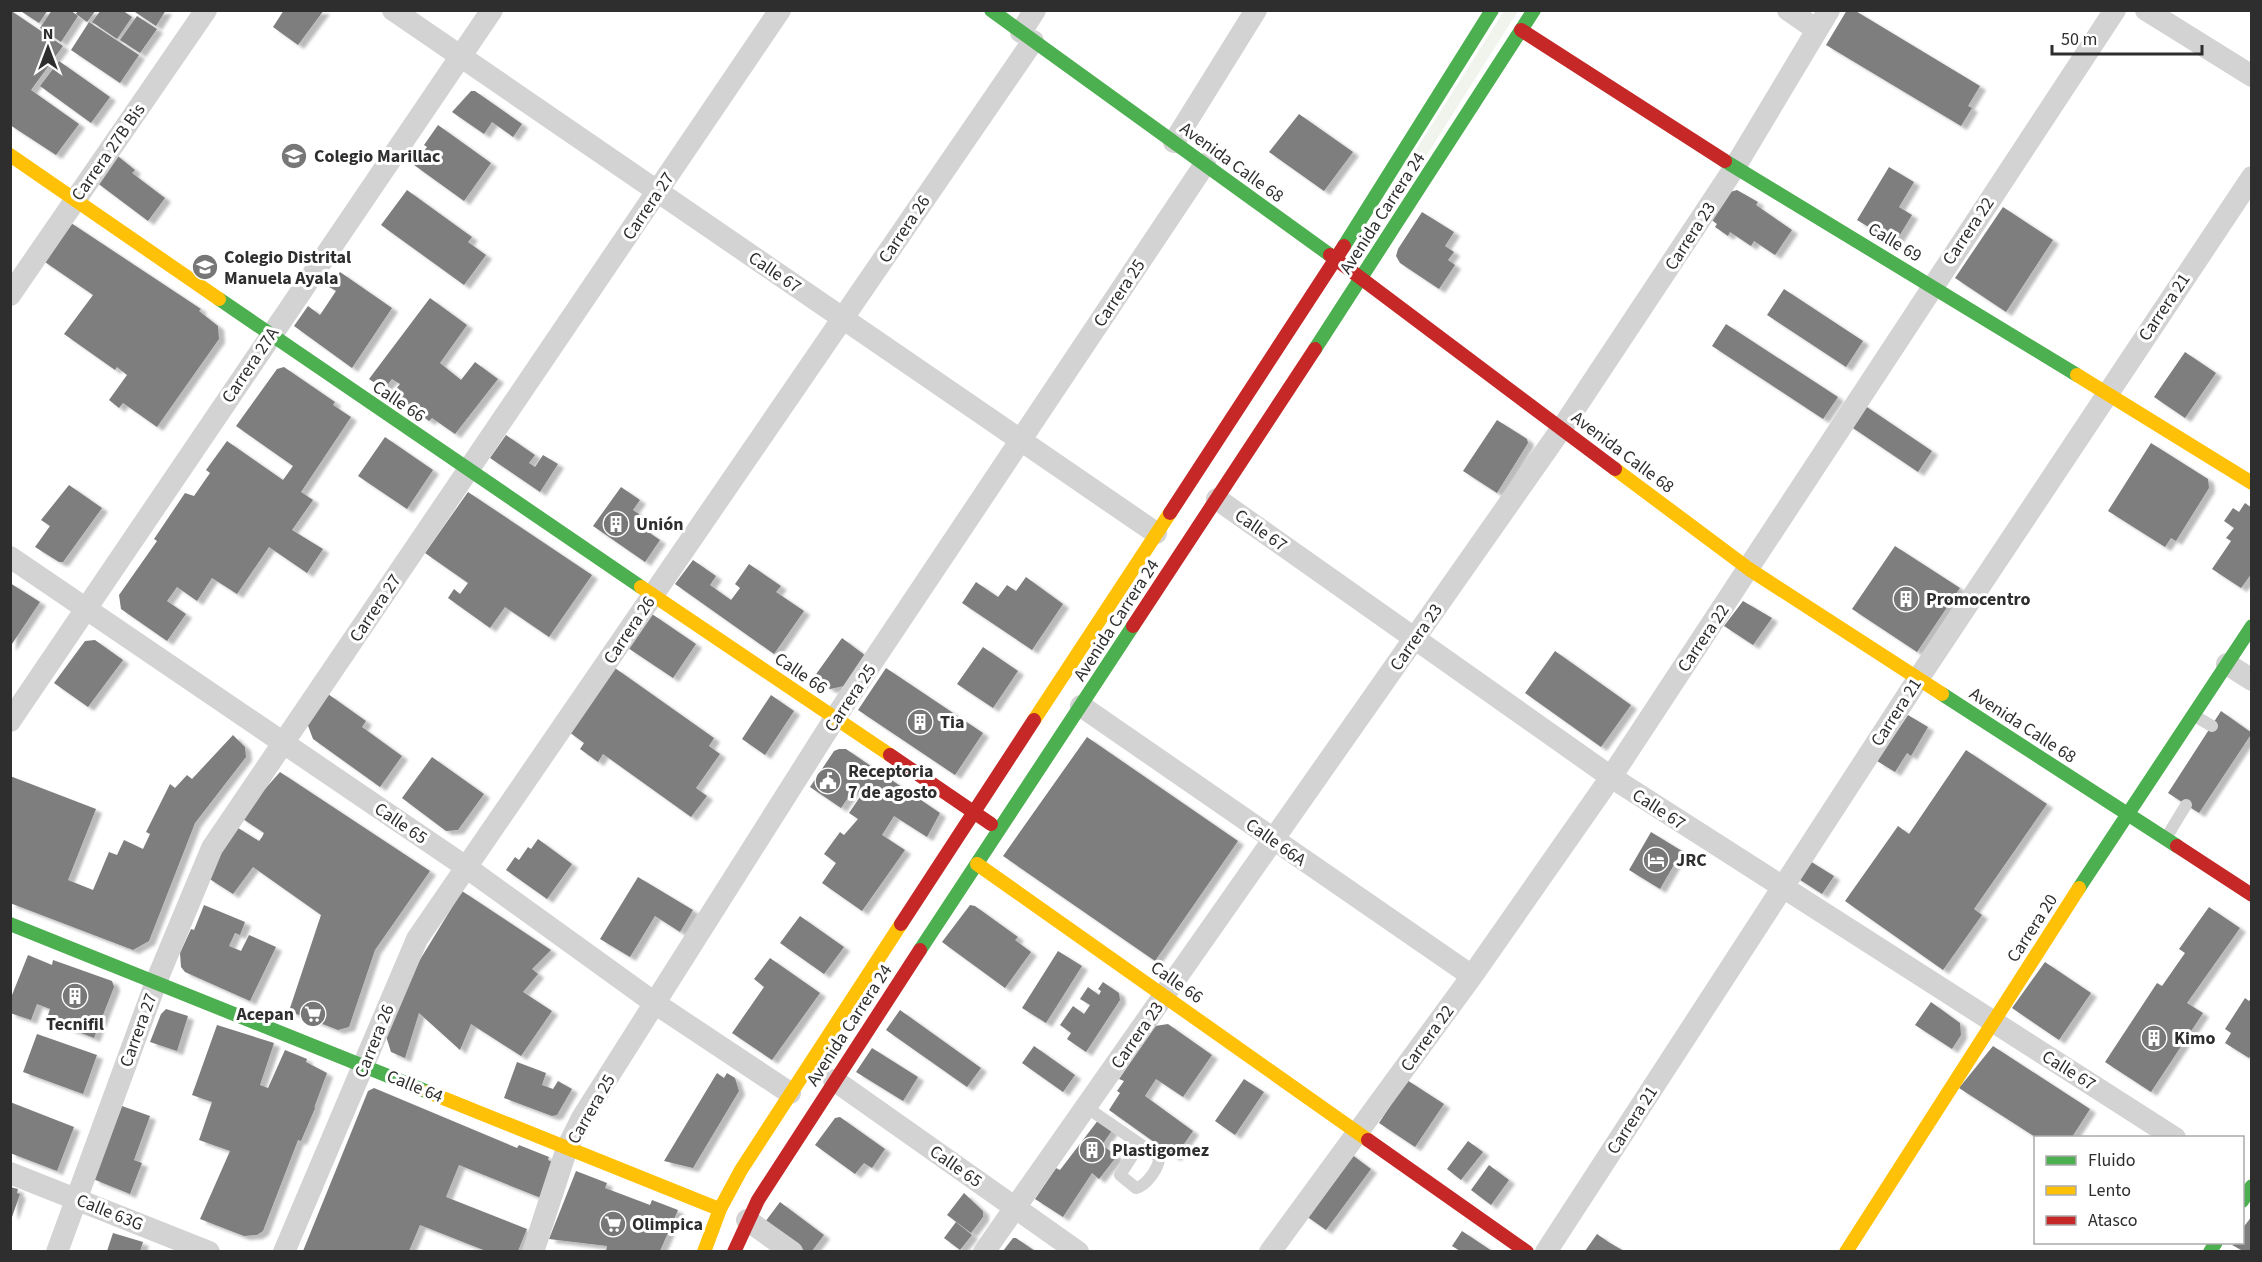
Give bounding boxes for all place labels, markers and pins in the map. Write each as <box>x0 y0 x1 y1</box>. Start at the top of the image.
school or university icon: Colegio Marillac <box>279 141 309 171</box>
place label: Colegio Marillac <box>314 144 441 169</box>
place label: Colegio Distrital Manuela Ayala <box>224 245 351 291</box>
school or university icon: Colegio Distrital Manuela Ayala <box>190 252 220 282</box>
building icon: Unión <box>601 509 631 539</box>
place label: Unión <box>636 512 684 537</box>
building icon: Promocentro <box>1891 584 1921 614</box>
place label: Promocentro <box>1926 587 2031 612</box>
building icon: Tia <box>905 707 935 737</box>
place label: Tia <box>940 710 964 735</box>
place label: Receptoria 7 de agosto <box>848 759 937 805</box>
public building icon: Receptoria 7 de agosto <box>813 766 843 796</box>
hotel icon: JRC <box>1641 845 1671 875</box>
place label: JRC <box>1676 848 1707 873</box>
building icon: Tecnifil <box>60 981 90 1011</box>
supermarket icon: Acepan <box>298 999 328 1029</box>
place label: Acepan <box>236 1002 294 1027</box>
place label: Tecnifil <box>46 1012 104 1037</box>
building icon: Kimo <box>2139 1023 2169 1053</box>
place label: Kimo <box>2174 1026 2215 1051</box>
building icon: Plastigomez <box>1077 1135 1107 1165</box>
place label: Plastigomez <box>1112 1138 1209 1163</box>
supermarket icon: Olimpica <box>598 1209 628 1239</box>
place label: Olimpica <box>632 1212 703 1237</box>

